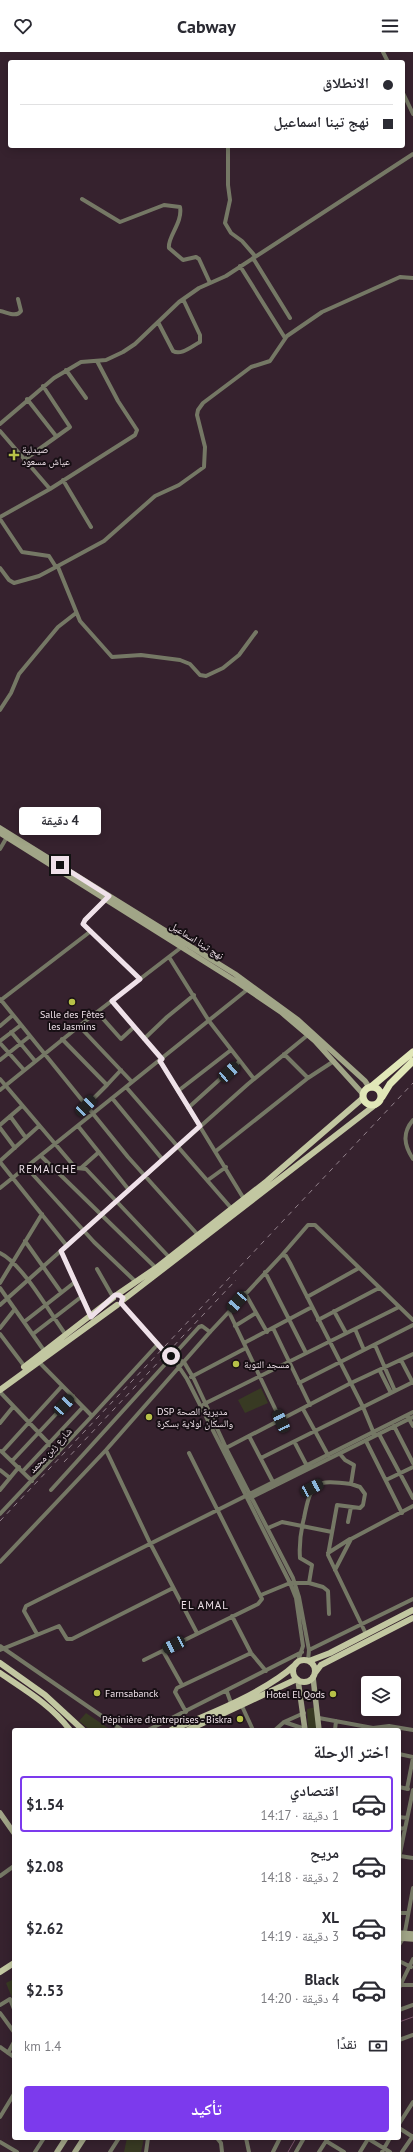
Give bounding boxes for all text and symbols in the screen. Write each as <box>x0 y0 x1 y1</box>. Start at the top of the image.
icon: heart <box>12 15 34 37</box>
text: Cabway <box>177 15 236 38</box>
icon: menu <box>379 15 401 37</box>
text: الانطلاق <box>323 73 369 92</box>
text: نهج تينا اسماعيل <box>274 112 369 131</box>
place label: صيدلية عياش مسعود <box>22 443 70 468</box>
marker: صيدلية عياش مسعود <box>9 450 19 460</box>
callout: 4 دقيقة <box>19 807 101 835</box>
text: 4 دقيقة <box>41 812 79 829</box>
route end <box>51 856 69 874</box>
street label: نهج تينا اسماعيل <box>167 919 226 962</box>
marker: Salle des Fêtes les Jasmins <box>67 997 77 1007</box>
place label: Salle des Fêtes les Jasmins <box>40 1008 104 1033</box>
car <box>216 1060 242 1084</box>
car <box>73 1093 99 1119</box>
district label: REMAICHE <box>19 1162 77 1176</box>
car <box>225 1289 249 1315</box>
route start <box>162 1347 180 1365</box>
place label: مسجد التوبة <box>244 1358 290 1371</box>
marker: مسجد التوبة <box>231 1359 241 1369</box>
car <box>51 1392 77 1418</box>
place label: DSP مديرية الصحة والسكان لولاية بسكرة <box>157 1405 233 1430</box>
car <box>270 1408 292 1434</box>
marker: DSP مديرية الصحة والسكان لولاية بسكرة <box>144 1412 154 1422</box>
street label: شارع زين محمد <box>26 1425 75 1476</box>
car <box>299 1477 325 1499</box>
district label: EL AMAL <box>181 1598 229 1612</box>
car <box>161 1634 187 1656</box>
map controls <box>361 1676 401 1716</box>
button: layers <box>361 1676 401 1716</box>
place label: Farnsabanck <box>105 1687 159 1700</box>
marker: Farnsabanck <box>92 1688 102 1698</box>
place label: Hotel El Qods <box>266 1688 325 1701</box>
marker: Hotel El Qods <box>328 1689 338 1699</box>
place label: Pépinière d'entreprises - Biskra <box>102 1713 232 1726</box>
marker: Pépinière d'entreprises - Biskra <box>235 1714 245 1724</box>
text: اختر الرحلة <box>313 1740 389 1763</box>
text: اقتصادي <box>290 1781 339 1800</box>
icon: car <box>351 1786 387 1822</box>
text: $1.54 <box>26 1795 64 1814</box>
text: 1 دقيقة · 14:17 <box>260 1807 339 1824</box>
text: مريح <box>310 1843 339 1862</box>
icon: car <box>351 1848 387 1884</box>
text: $2.08 <box>26 1857 64 1876</box>
text: 2 دقيقة · 14:18 <box>260 1869 339 1886</box>
text: XL <box>322 1908 339 1927</box>
icon: car <box>351 1910 387 1946</box>
text: $2.62 <box>26 1919 64 1938</box>
text: 3 دقيقة · 14:19 <box>260 1928 339 1945</box>
text: Black <box>304 1970 339 1989</box>
icon: car <box>351 1972 387 2008</box>
text: $2.53 <box>26 1981 64 2000</box>
text: 4 دقيقة · 14:20 <box>260 1990 339 2007</box>
text: نقدًا <box>336 2034 357 2053</box>
icon: cash <box>367 2035 389 2057</box>
text: 1.4 km <box>24 2038 61 2055</box>
button: تأكيد <box>24 2086 389 2132</box>

